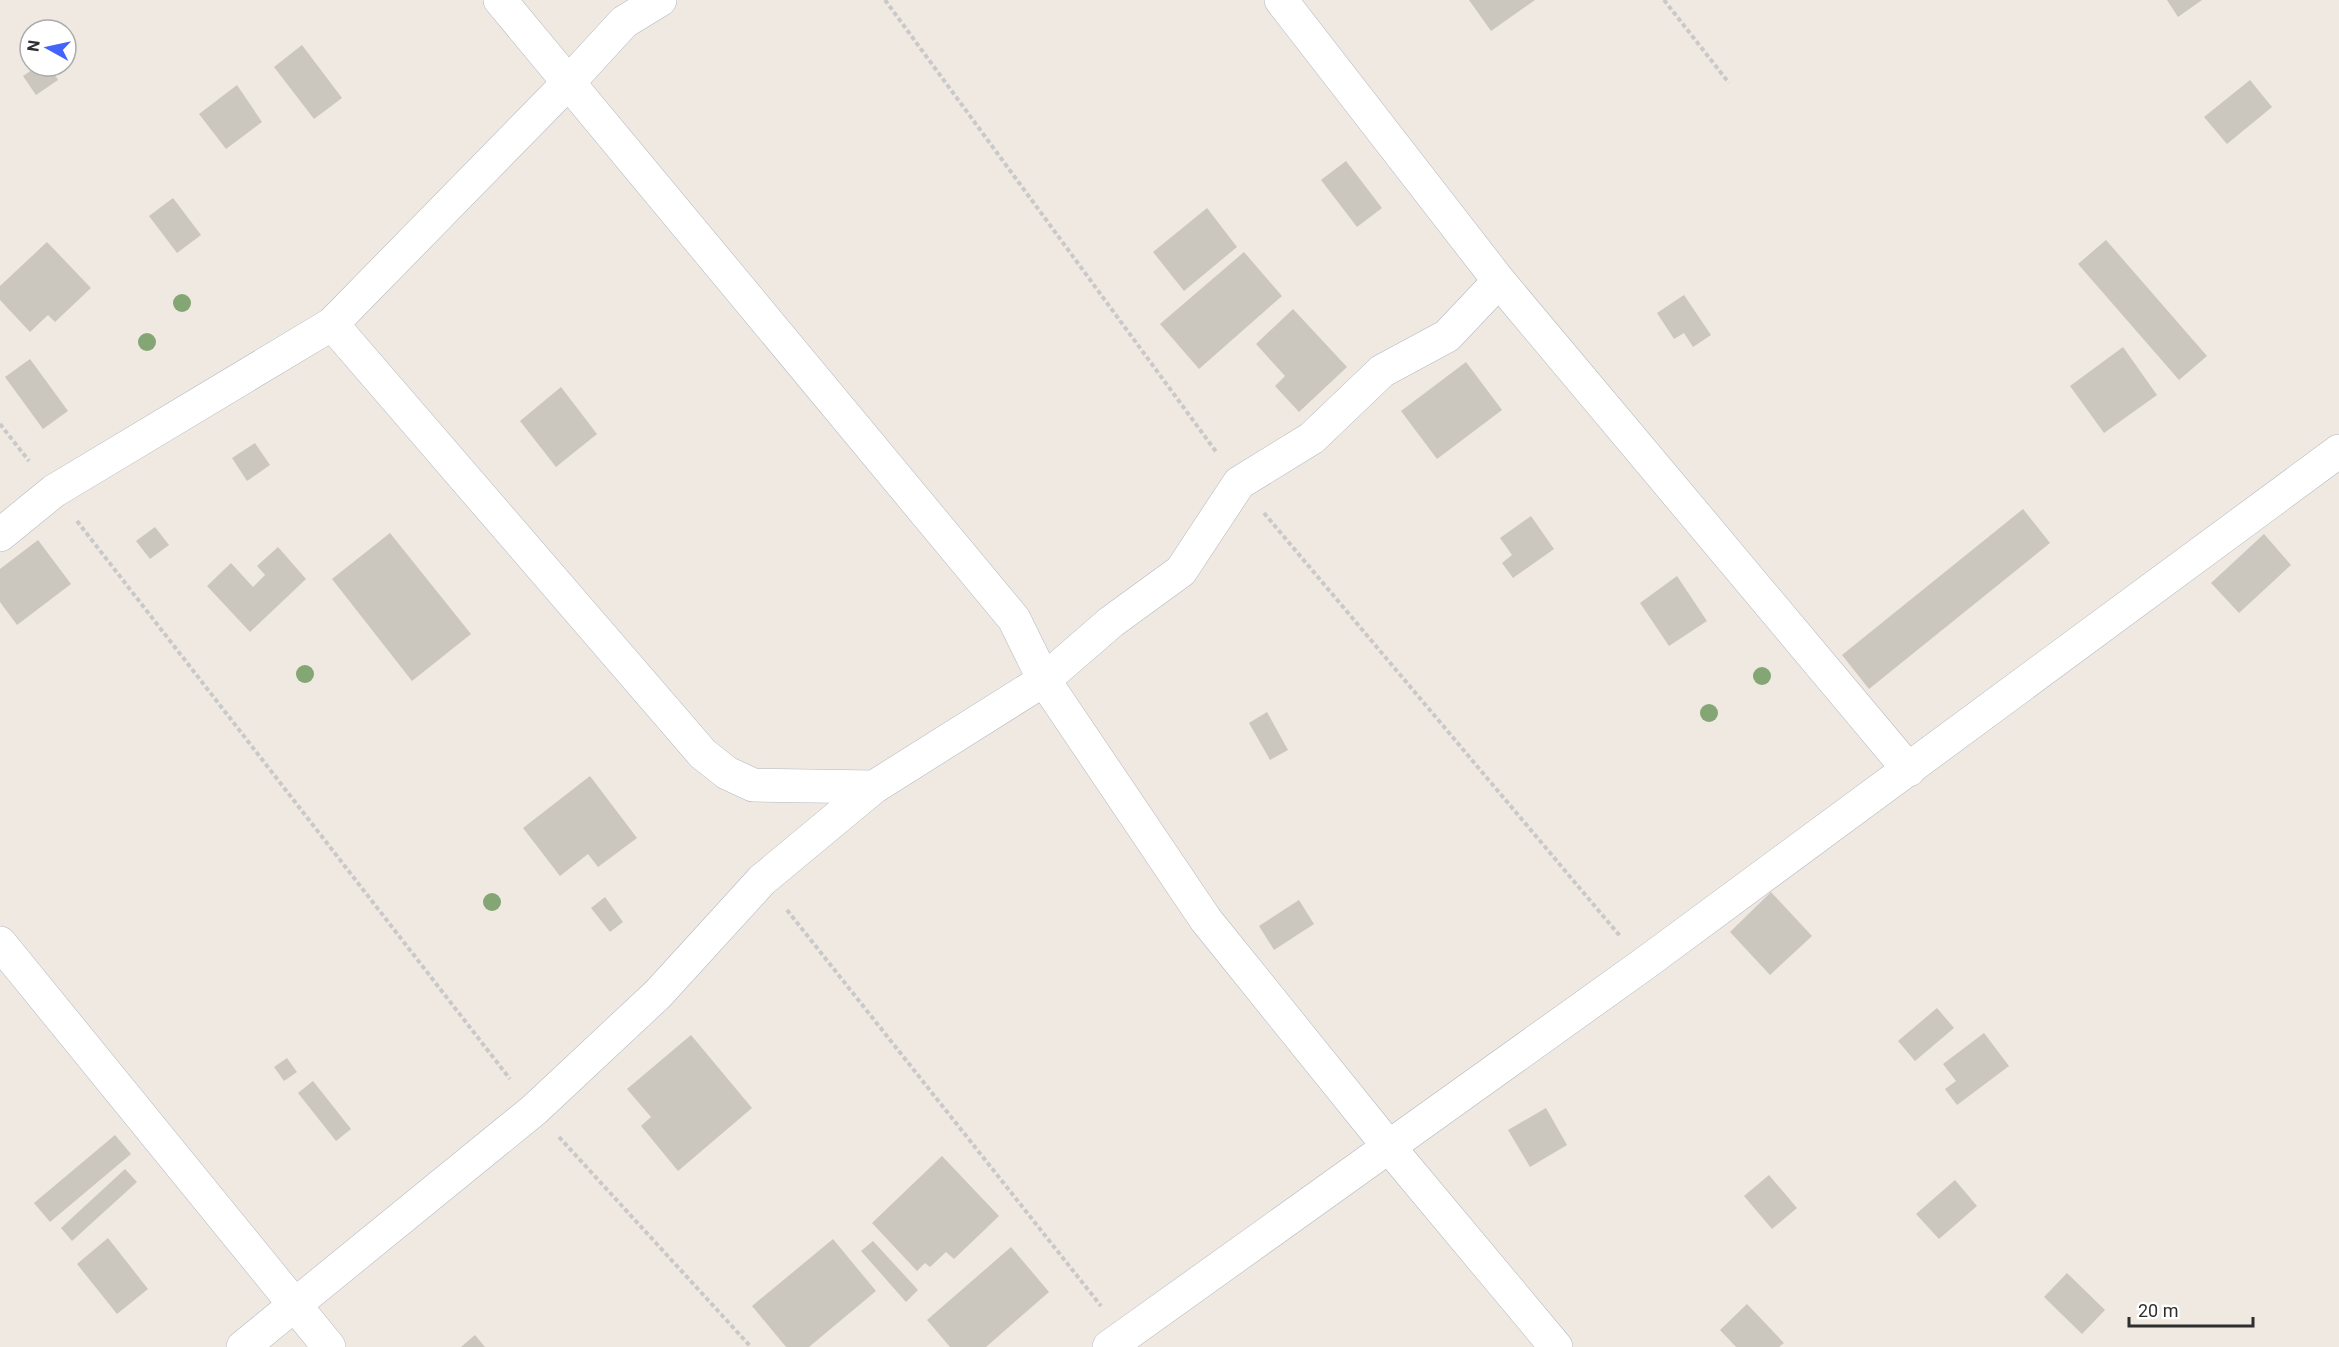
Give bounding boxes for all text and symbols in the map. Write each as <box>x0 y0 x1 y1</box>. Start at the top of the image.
north arrow <box>18 18 78 78</box>
text: N <box>23 39 44 53</box>
scale bar <box>2129 1290 2254 1328</box>
text: 20 m <box>2138 1300 2178 1321</box>

